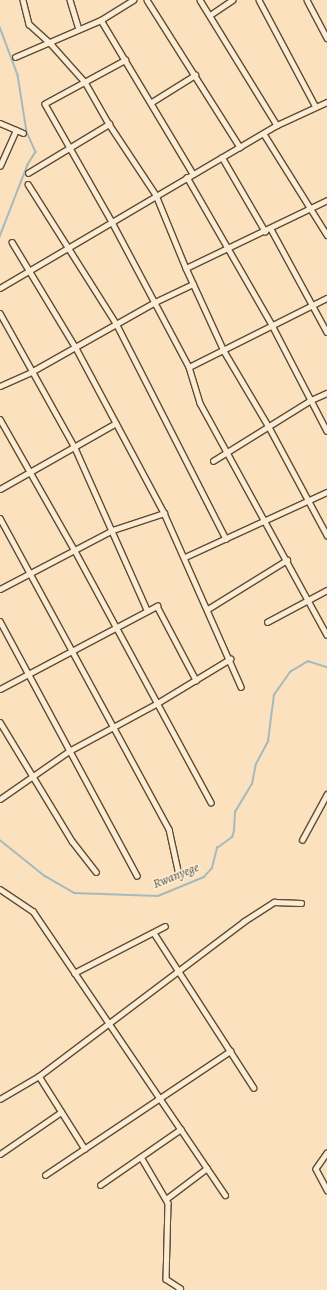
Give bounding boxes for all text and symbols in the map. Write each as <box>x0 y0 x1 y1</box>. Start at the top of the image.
water label: Rwanyege <box>151 860 201 892</box>

